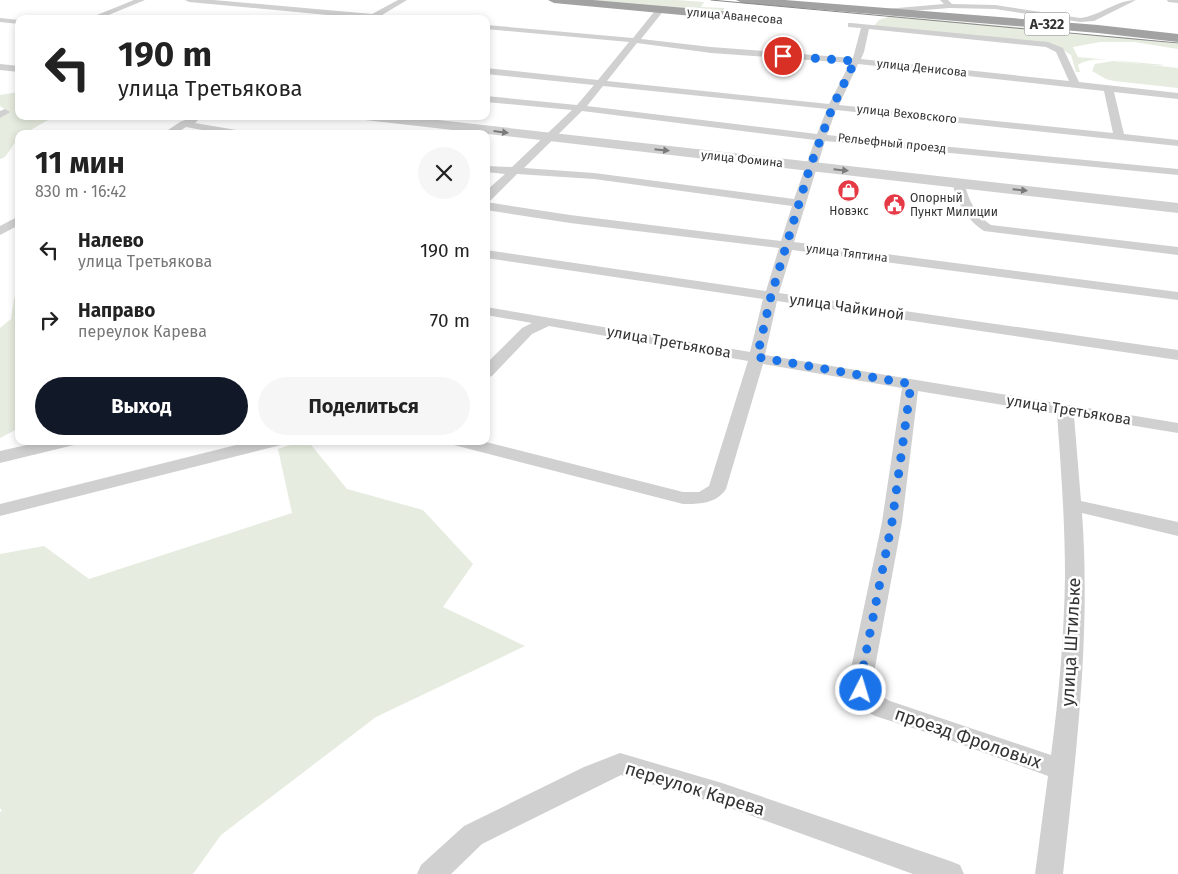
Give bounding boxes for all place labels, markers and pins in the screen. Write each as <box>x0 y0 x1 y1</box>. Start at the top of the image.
pin <box>762 35 804 77</box>
shop icon: Новэкс <box>837 178 861 202</box>
place label: Опорный Пункт Милиции <box>910 191 998 219</box>
public building icon: Опорный Пункт Милиции <box>882 193 906 217</box>
place label: Новэкс <box>829 204 869 218</box>

